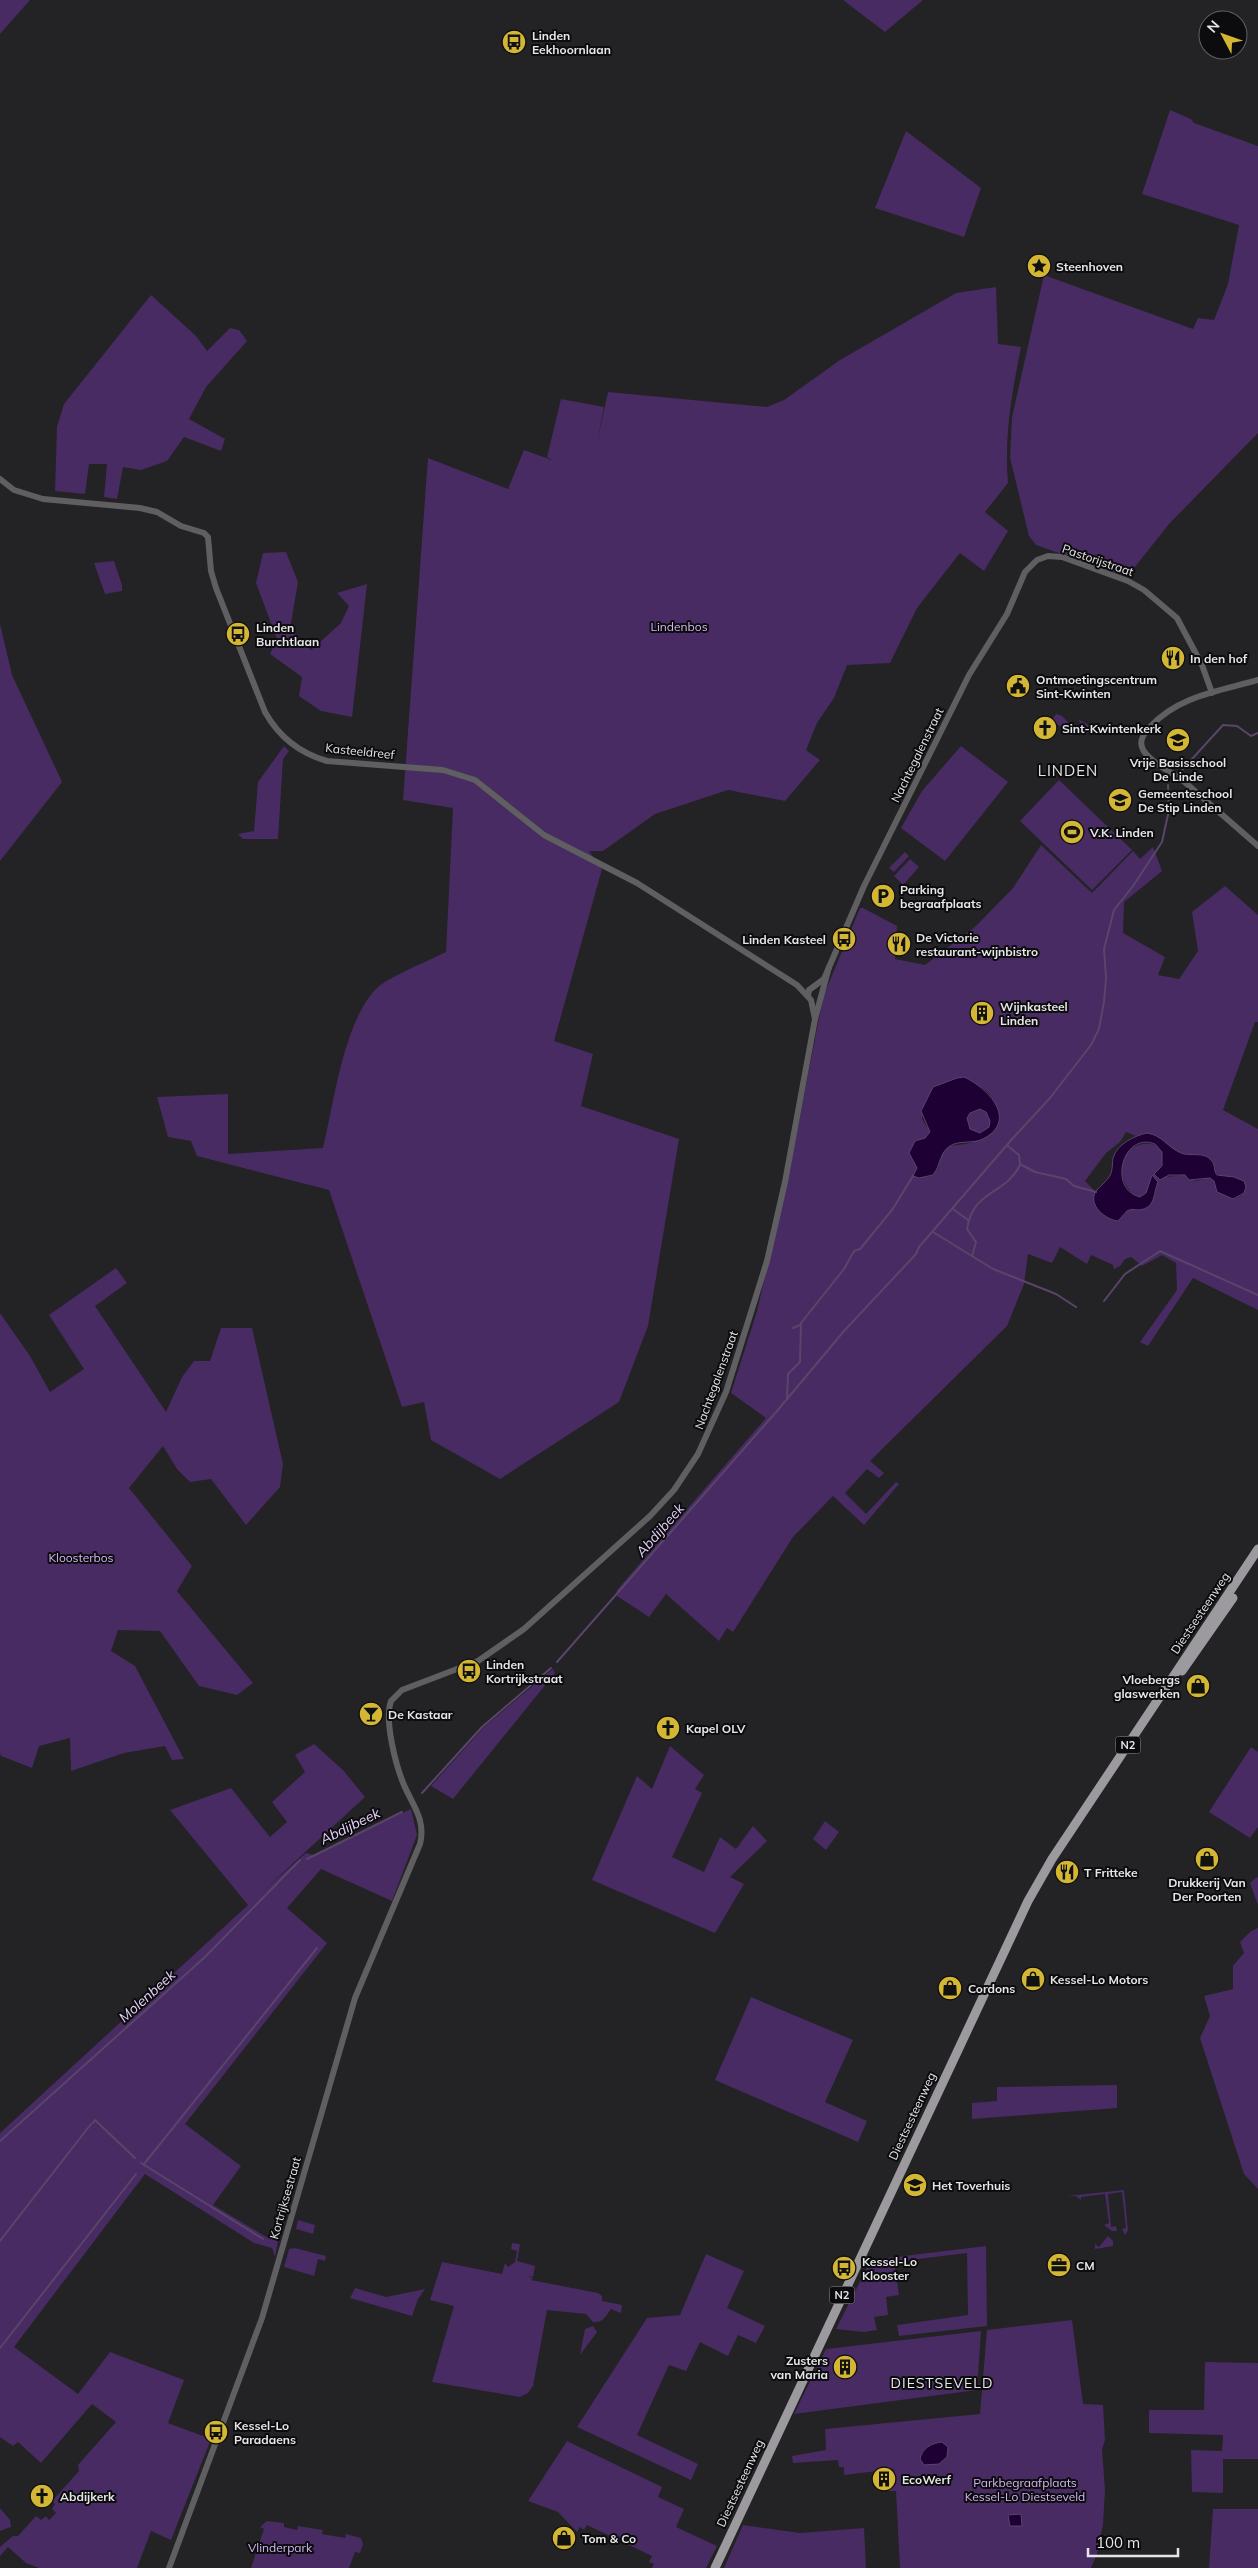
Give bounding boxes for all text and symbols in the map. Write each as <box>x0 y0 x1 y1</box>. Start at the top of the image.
north arrow <box>1198 10 1248 60</box>
text: N <box>1203 17 1223 36</box>
place label: Linden Eekhoornlaan <box>532 28 611 57</box>
bus stop icon: Linden Eekhoornlaan <box>501 29 527 55</box>
place icon: Steenhoven <box>1026 253 1052 279</box>
place label: Steenhoven <box>1056 259 1123 274</box>
street label: Pastorijstraat <box>1060 541 1136 579</box>
park label: Lindenbos <box>650 619 708 634</box>
place label: Linden Burchtlaan <box>256 620 319 649</box>
bus stop icon: Linden Burchtlaan <box>225 621 251 647</box>
restaurant icon: In den hof <box>1160 645 1186 671</box>
place label: In den hof <box>1190 651 1248 666</box>
place label: Ontmoetingscentrum Sint-Kwinten <box>1036 672 1157 701</box>
public building icon: Ontmoetingscentrum Sint-Kwinten <box>1005 673 1031 699</box>
street label: Nachtegalenstraat <box>888 705 946 805</box>
church icon: Sint-Kwintenkerk <box>1032 715 1058 741</box>
place label: Sint-Kwintenkerk <box>1062 721 1162 736</box>
school or university icon: Vrije Basisschool De Linde <box>1165 727 1191 753</box>
street label: Kasteeldreef <box>325 740 396 762</box>
place label: Vrije Basisschool De Linde <box>1129 755 1226 784</box>
district label: LINDEN <box>1038 761 1098 780</box>
place label: Gemeenteschool De Stip Linden <box>1138 786 1232 815</box>
school or university icon: Gemeenteschool De Stip Linden <box>1107 787 1133 813</box>
sports icon: V.K. Linden <box>1059 819 1085 845</box>
place label: V.K. Linden <box>1089 825 1154 840</box>
place label: Parking begraafplaats <box>900 882 981 911</box>
parking icon: Parking begraafplaats <box>870 883 896 909</box>
bus stop icon: Linden Kasteel <box>831 926 857 952</box>
place label: De Victorie restaurant-wijnbistro <box>916 930 1038 959</box>
restaurant icon: De Victorie restaurant-wijnbistro <box>886 931 912 957</box>
place label: Linden Kasteel <box>742 932 826 947</box>
place label: Wijnkasteel Linden <box>1000 999 1068 1028</box>
building icon: Wijnkasteel Linden <box>969 1000 995 1026</box>
street label: Nachtegalenstraat <box>691 1329 741 1431</box>
water label: Abdijbeek <box>631 1499 688 1561</box>
park label: Kloosterbos <box>48 1550 114 1565</box>
street label: Diestsesteenweg <box>1167 1569 1233 1657</box>
place label: Linden Kortrijkstraat <box>486 1657 563 1686</box>
bus stop icon: Linden Kortrijkstraat <box>456 1658 482 1684</box>
place label: Vloebergs glaswerken <box>1114 1672 1180 1701</box>
shop icon: Vloebergs glaswerken <box>1185 1673 1211 1699</box>
bar icon: De Kastaar <box>358 1701 384 1727</box>
place label: De Kastaar <box>388 1707 453 1722</box>
church icon: Kapel OLV <box>655 1715 681 1741</box>
place label: Kapel OLV <box>686 1721 746 1736</box>
road number: N2 <box>1116 1736 1140 1754</box>
water label: Abdijbeek <box>316 1803 384 1849</box>
shop icon: Drukkerij Van Der Poorten <box>1194 1846 1220 1872</box>
restaurant icon: T Fritteke <box>1054 1859 1080 1885</box>
place label: T Fritteke <box>1084 1865 1138 1880</box>
place label: Drukkerij Van Der Poorten <box>1168 1875 1246 1904</box>
water label: Molenbeek <box>115 1965 180 2026</box>
shop icon: Kessel-Lo Motors <box>1020 1966 1046 1992</box>
place label: Kessel-Lo Motors <box>1050 1972 1148 1987</box>
shop icon: Cordons <box>937 1975 963 2001</box>
place label: Cordons <box>968 1981 1015 1996</box>
street label: Diestsesteenweg <box>885 2070 939 2162</box>
street label: Kortrijksestraat <box>266 2155 304 2241</box>
school or university icon: Het Toverhuis <box>902 2172 928 2198</box>
place label: Het Toverhuis <box>932 2178 1010 2193</box>
office icon: CM <box>1046 2252 1072 2278</box>
place label: Kessel-Lo Klooster <box>862 2254 917 2283</box>
bus stop icon: Kessel-Lo Klooster <box>831 2255 857 2281</box>
place label: CM <box>1076 2258 1095 2273</box>
road number: N2 <box>830 2286 854 2304</box>
place label: Zusters van Maria <box>769 2353 828 2382</box>
building icon: Zusters van Maria <box>832 2354 858 2380</box>
district label: DIESTSEVELD <box>891 2374 993 2392</box>
place label: Kessel-Lo Paradaens <box>234 2418 296 2447</box>
bus stop icon: Kessel-Lo Paradaens <box>203 2419 229 2445</box>
street label: Diestsesteenweg <box>713 2437 767 2529</box>
building icon: EcoWerf <box>871 2466 897 2492</box>
place label: EcoWerf <box>902 2472 951 2487</box>
park label: Parkbegraafplaats Kessel-Lo Diestseveld <box>965 2475 1085 2504</box>
church icon: Abdijkerk <box>29 2483 55 2509</box>
place label: Abdijkerk <box>60 2489 115 2504</box>
shop icon: Tom & Co <box>551 2525 577 2551</box>
scale bar <box>1088 2526 1178 2558</box>
place label: Tom & Co <box>582 2531 636 2546</box>
text: 100 m <box>1096 2533 1140 2552</box>
park label: Vlinderpark <box>248 2540 313 2555</box>

